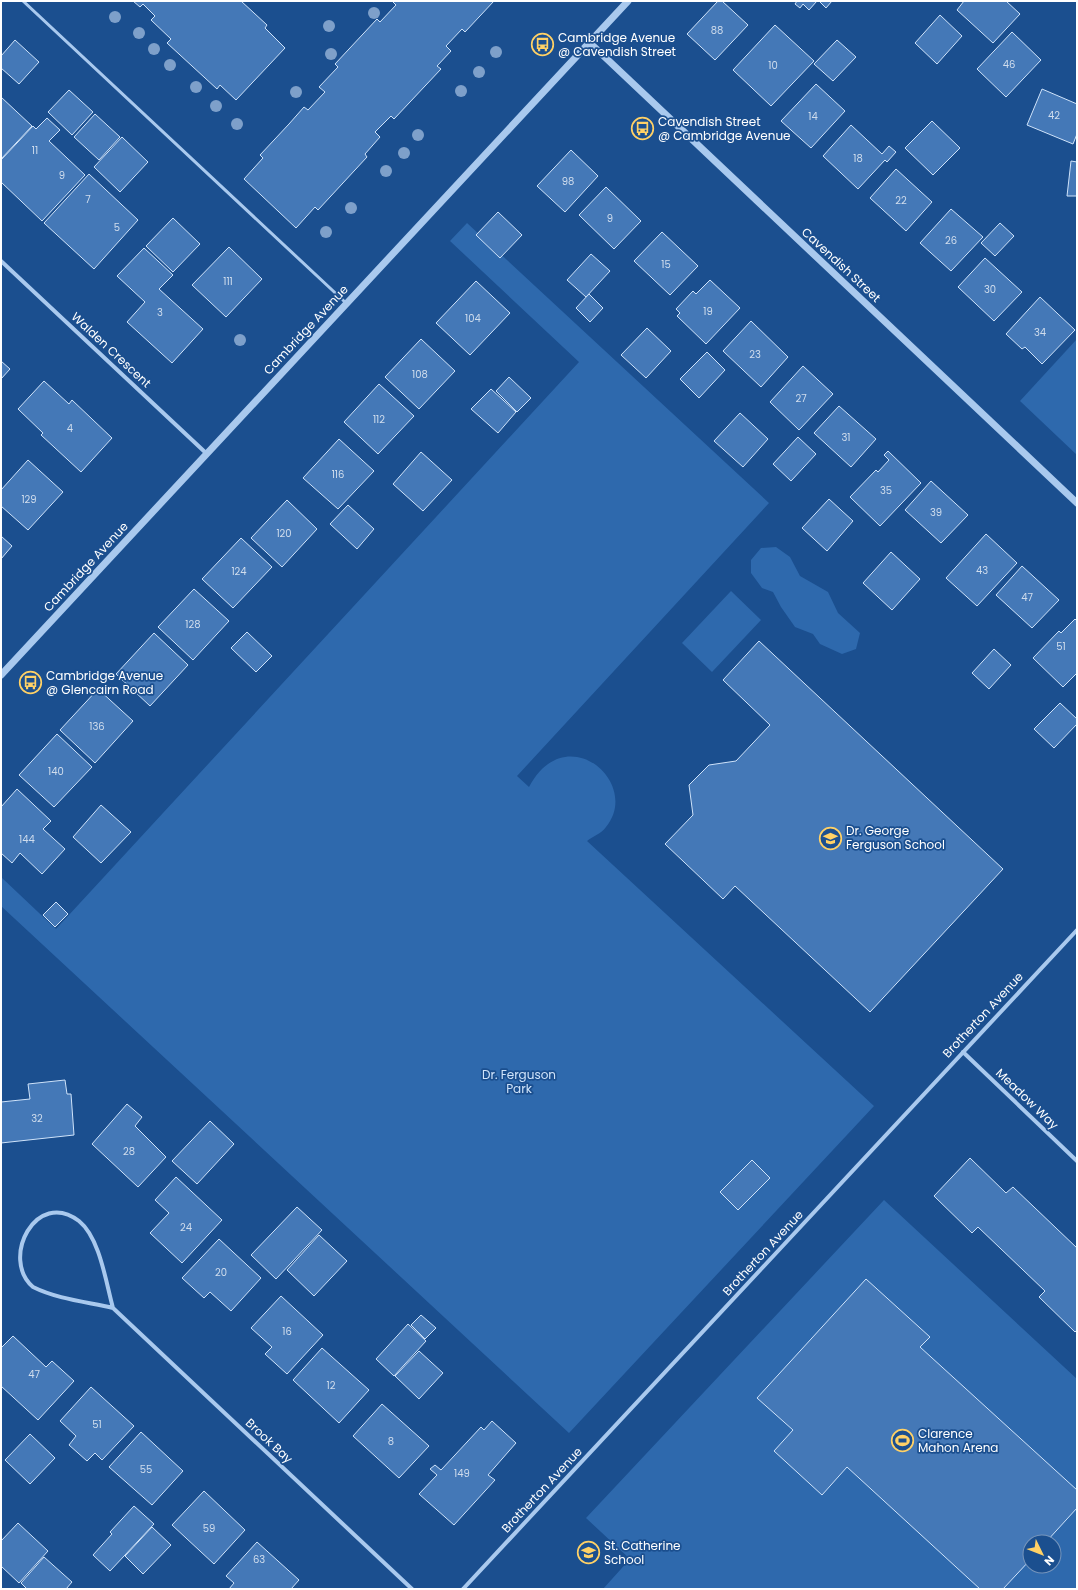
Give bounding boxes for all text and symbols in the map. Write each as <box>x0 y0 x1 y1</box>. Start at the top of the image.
house number: 88 <box>711 23 723 38</box>
place label: Cambridge Avenue @ Cavendish Street <box>558 29 676 60</box>
bus stop icon: Cambridge Avenue @ Cavendish Street <box>529 32 555 58</box>
house number: 46 <box>1003 57 1015 72</box>
house number: 10 <box>768 58 778 73</box>
house number: 42 <box>1048 108 1060 123</box>
house number: 14 <box>808 109 818 124</box>
place label: Cavendish Street @ Cambridge Avenue <box>658 113 791 144</box>
bus stop icon: Cavendish Street @ Cambridge Avenue <box>630 116 656 142</box>
house number: 11 <box>32 143 38 158</box>
house number: 18 <box>853 151 863 166</box>
house number: 9 <box>59 168 65 183</box>
house number: 98 <box>562 174 574 189</box>
house number: 7 <box>85 192 91 207</box>
house number: 22 <box>895 193 907 208</box>
house number: 9 <box>607 211 613 226</box>
house number: 5 <box>114 220 120 235</box>
street label: Cavendish Street <box>798 223 885 306</box>
house number: 26 <box>945 233 957 248</box>
house number: 15 <box>661 257 671 272</box>
house number: 111 <box>223 274 233 289</box>
street label: Cambridge Avenue <box>259 281 352 378</box>
house number: 30 <box>984 282 996 297</box>
house number: 19 <box>703 304 713 319</box>
house number: 3 <box>157 305 163 320</box>
street label: Walden Crescent <box>68 308 155 391</box>
house number: 104 <box>465 311 481 326</box>
house number: 34 <box>1034 325 1046 340</box>
house number: 23 <box>749 347 761 362</box>
house number: 108 <box>412 367 428 382</box>
house number: 27 <box>795 391 807 406</box>
house number: 112 <box>373 412 385 427</box>
house number: 4 <box>67 421 73 436</box>
house number: 31 <box>841 430 851 445</box>
house number: 116 <box>332 467 344 482</box>
house number: 35 <box>880 483 892 498</box>
house number: 129 <box>21 492 37 507</box>
house number: 39 <box>930 505 942 520</box>
street label: Cambridge Avenue <box>39 518 132 615</box>
house number: 120 <box>276 526 292 541</box>
house number: 43 <box>976 563 988 578</box>
house number: 124 <box>231 564 247 579</box>
house number: 47 <box>1021 590 1033 605</box>
house number: 128 <box>185 617 201 632</box>
house number: 51 <box>1056 639 1066 654</box>
place label: Cambridge Avenue @ Glencairn Road <box>46 667 163 698</box>
bus stop icon: Cambridge Avenue @ Glencairn Road <box>17 670 43 696</box>
house number: 136 <box>89 719 105 734</box>
house number: 140 <box>48 764 64 779</box>
place label: Dr. George Ferguson School <box>846 822 945 853</box>
school or university icon: Dr. George Ferguson School <box>817 825 843 851</box>
house number: 144 <box>19 832 35 847</box>
street label: Brotherton Avenue <box>938 968 1027 1061</box>
street label: Meadow Way <box>992 1064 1063 1133</box>
park label: Dr. Ferguson Park <box>482 1066 556 1097</box>
house number: 32 <box>31 1111 43 1126</box>
house number: 28 <box>123 1144 135 1159</box>
street label: Brotherton Avenue <box>718 1206 807 1299</box>
house number: 24 <box>180 1220 192 1235</box>
house number: 20 <box>215 1265 227 1280</box>
house number: 16 <box>282 1324 292 1339</box>
house number: 47 <box>28 1367 40 1382</box>
house number: 12 <box>327 1378 336 1393</box>
street label: Brook Bay <box>242 1414 297 1467</box>
house number: 51 <box>92 1417 102 1432</box>
place label: Clarence Mahon Arena <box>918 1425 999 1456</box>
sports icon: Clarence Mahon Arena <box>890 1428 916 1454</box>
house number: 8 <box>388 1434 394 1449</box>
street label: Brotherton Avenue <box>497 1443 586 1536</box>
house number: 55 <box>140 1462 152 1477</box>
house number: 149 <box>454 1466 470 1481</box>
house number: 59 <box>203 1521 215 1536</box>
north arrow <box>1022 1534 1062 1574</box>
place label: St. Catherine School <box>604 1537 681 1568</box>
school or university icon: St. Catherine School <box>575 1540 601 1566</box>
house number: 63 <box>253 1552 265 1567</box>
text: N <box>1041 1552 1058 1569</box>

